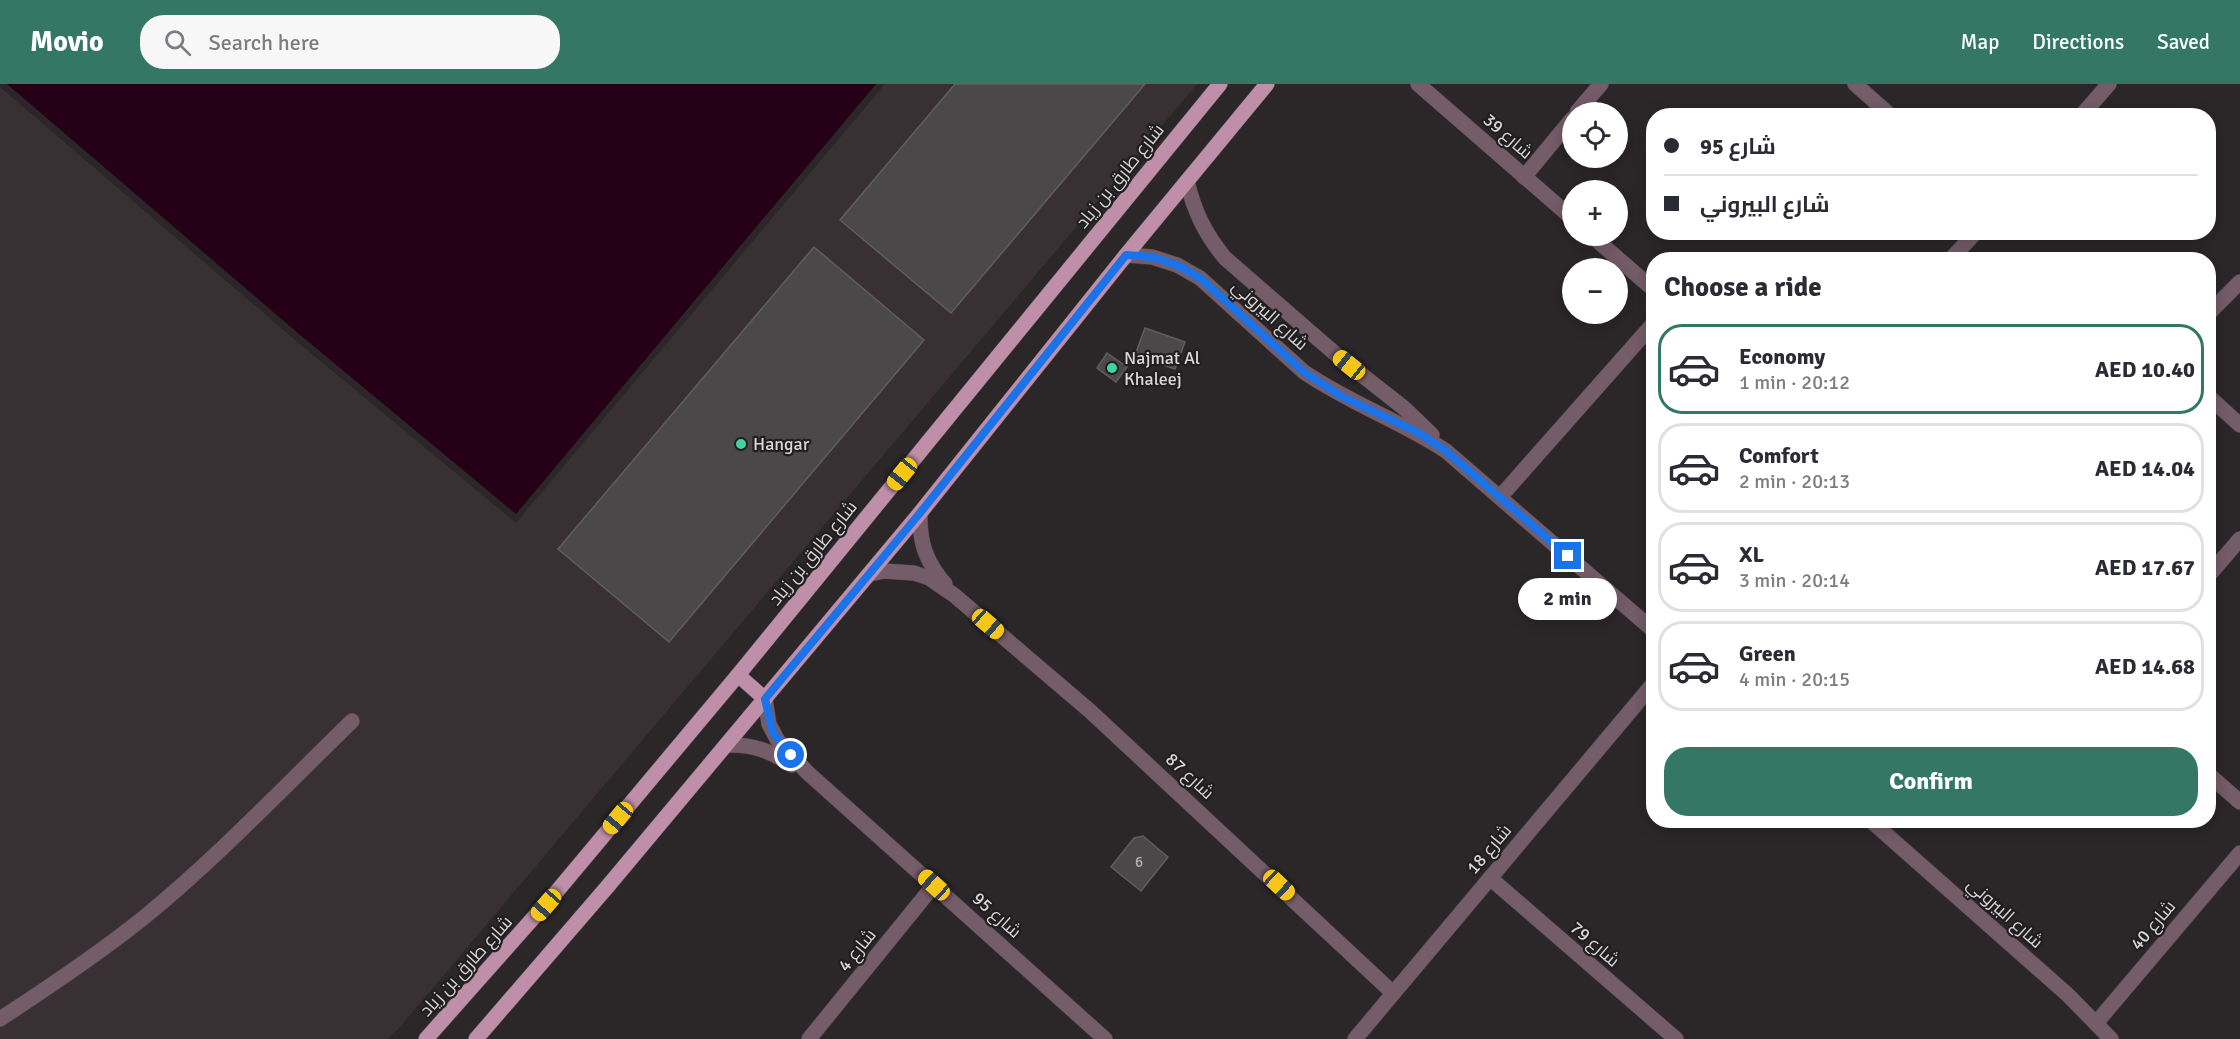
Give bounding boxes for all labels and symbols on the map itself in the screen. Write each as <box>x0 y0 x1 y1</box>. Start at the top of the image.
street label: شارع 39 <box>1478 109 1537 164</box>
street label: شارع طارق بن زياد <box>1071 119 1170 233</box>
street label: شارع البيروني <box>1225 275 1313 357</box>
place label: Najmat Al Khaleej <box>1124 347 1200 390</box>
car <box>1329 347 1369 383</box>
marker: Najmat Al Khaleej <box>1105 361 1119 375</box>
place label: Hangar <box>753 433 810 455</box>
marker: Hangar <box>734 437 748 451</box>
car <box>884 454 920 494</box>
street label: شارع طارق بن زياد <box>764 496 863 610</box>
route end <box>1554 542 1581 569</box>
callout: 2 min <box>1518 577 1618 619</box>
car <box>969 605 1007 643</box>
route start <box>777 741 804 768</box>
street label: شارع 87 <box>1161 748 1219 805</box>
car <box>600 798 636 838</box>
street label: شارع 18 <box>1462 820 1517 879</box>
house number: 6 <box>1135 853 1143 871</box>
car <box>915 866 953 904</box>
car <box>1260 866 1298 904</box>
street label: شارع البيروني <box>1960 873 2048 955</box>
car <box>527 886 565 924</box>
street label: شارع 95 <box>967 887 1026 943</box>
street label: شارع 40 <box>2126 896 2181 955</box>
street label: شارع طارق بن زياد <box>415 911 518 1022</box>
street label: شارع 79 <box>1565 917 1624 972</box>
street label: شارع 4 <box>833 924 882 976</box>

